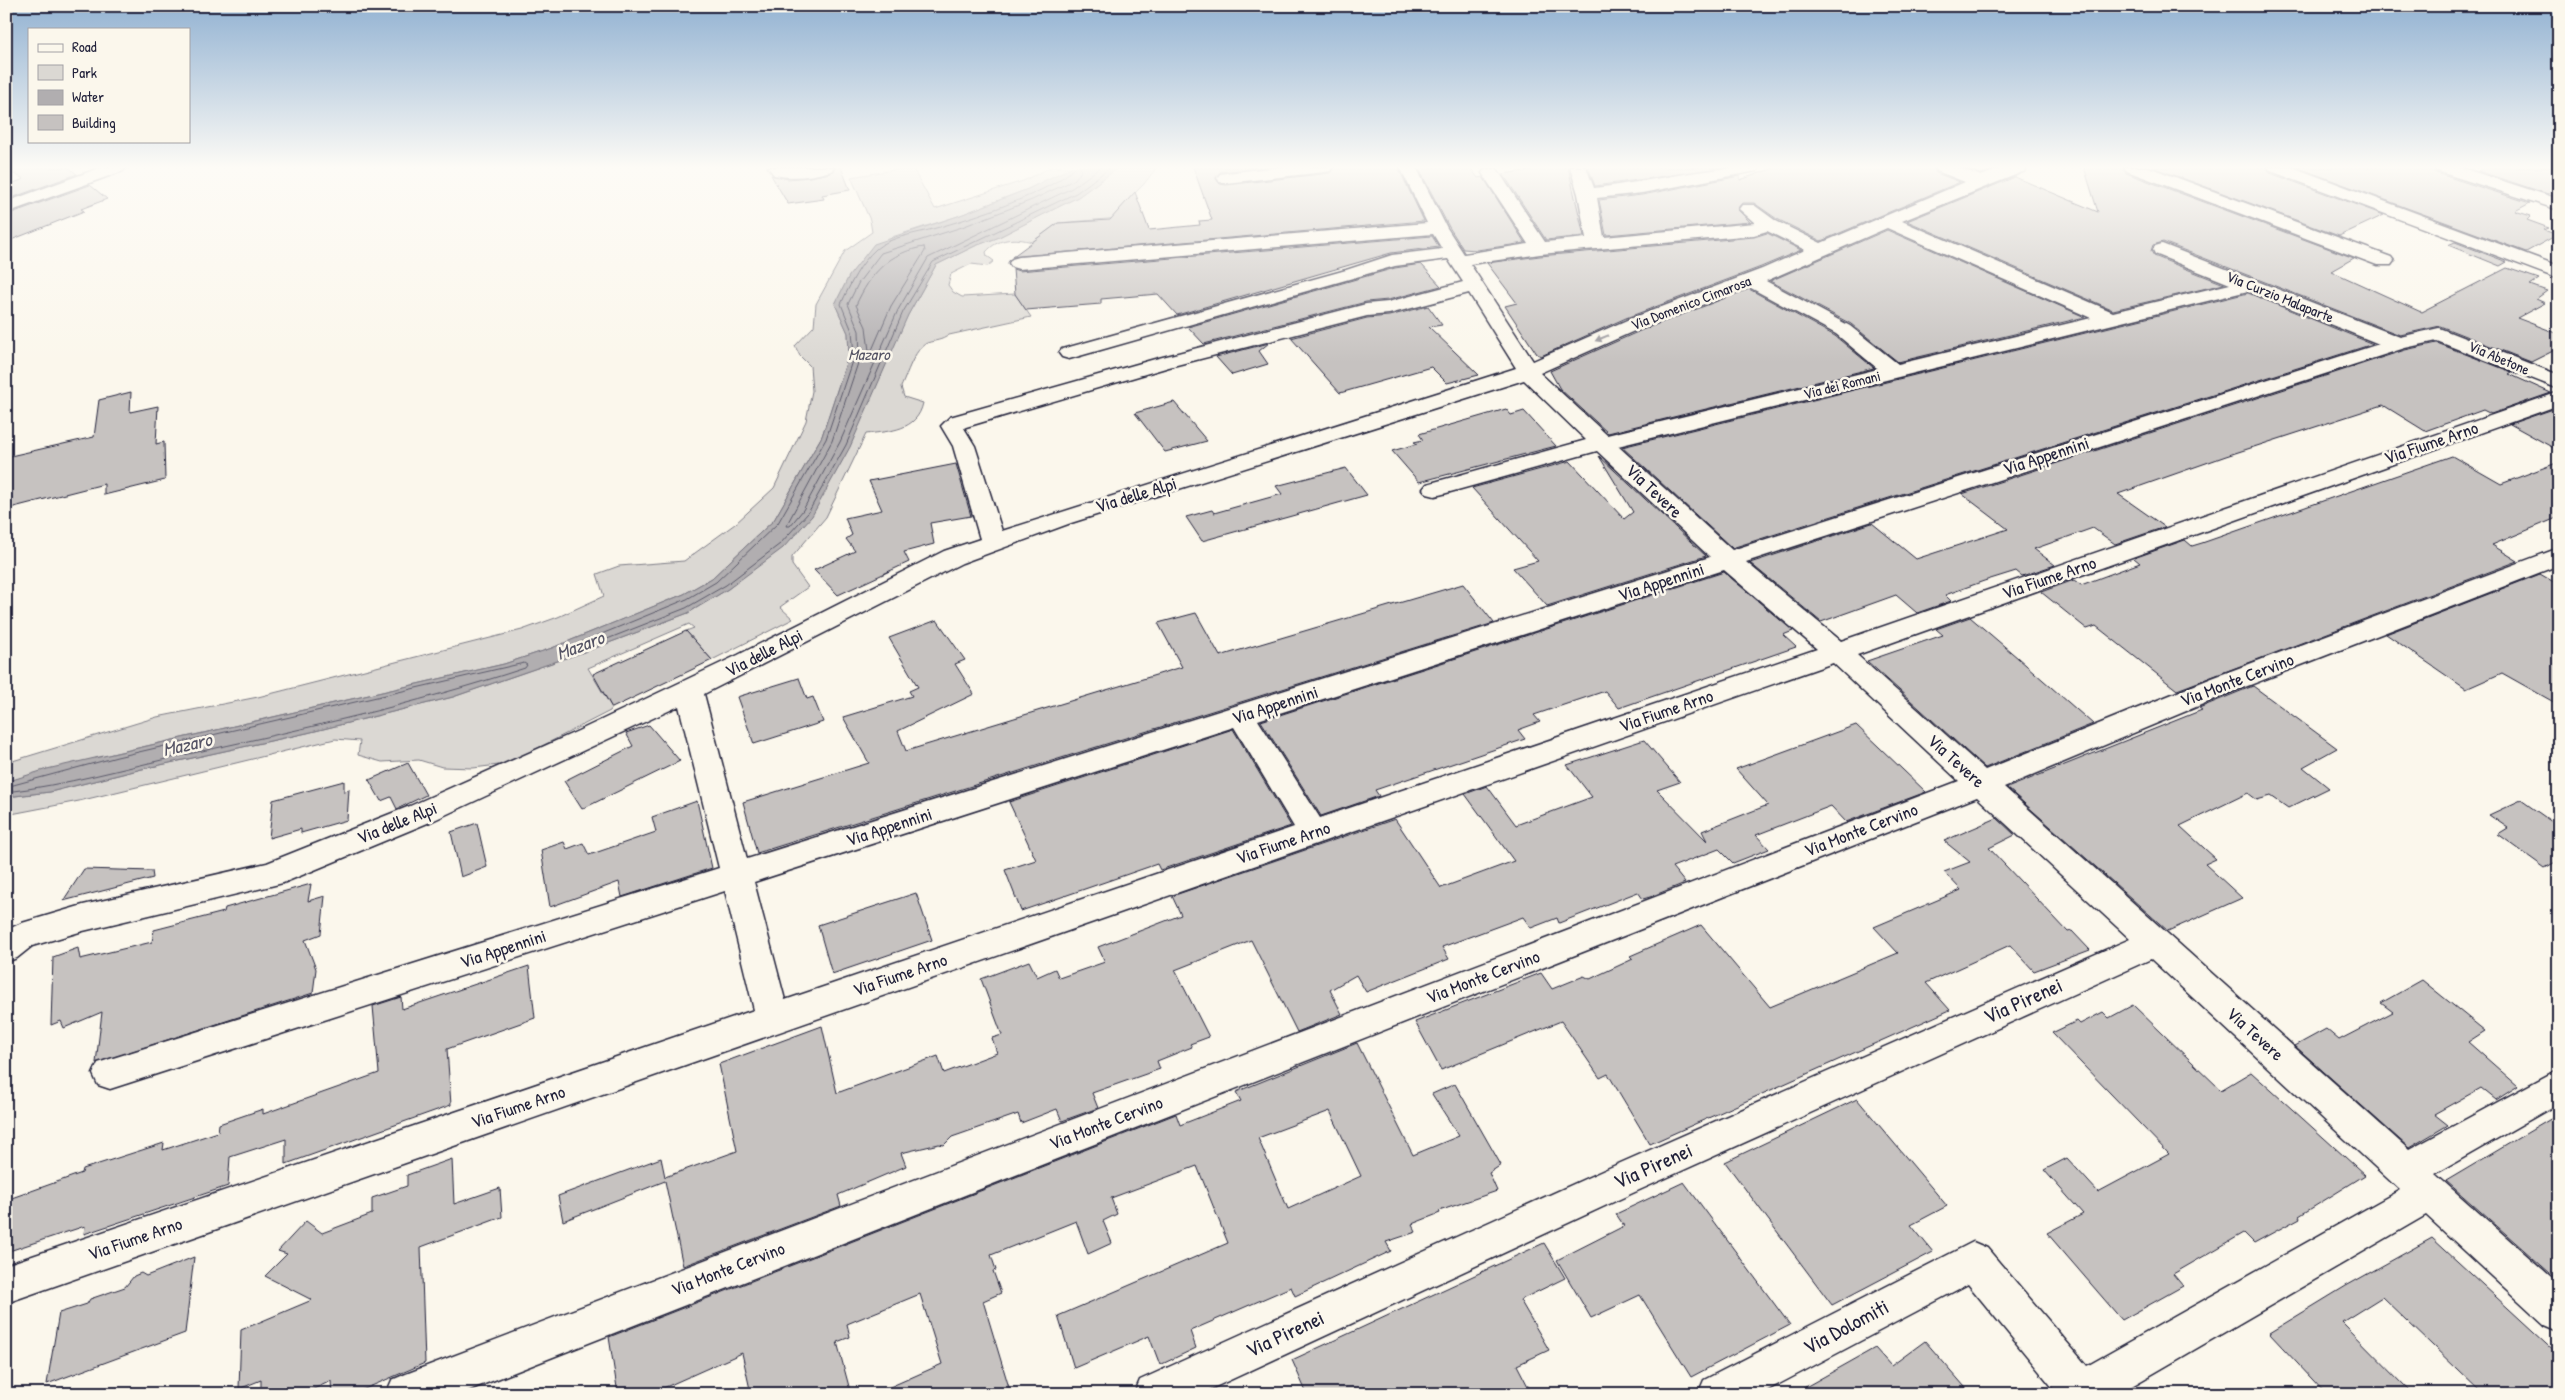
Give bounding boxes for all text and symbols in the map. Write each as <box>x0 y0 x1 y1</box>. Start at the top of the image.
legend <box>28 28 190 142</box>
text: Road <box>72 36 97 57</box>
text: Park <box>72 62 97 83</box>
text: Water <box>72 86 104 107</box>
text: Building <box>72 112 116 133</box>
street label: Via Curzio Malaparte <box>2223 265 2337 328</box>
street label: Via Domenico Cimarosa <box>1628 270 1754 335</box>
one-way arrow <box>1595 334 1609 342</box>
street label: Via Abetone <box>2465 335 2533 380</box>
water label: Mazaro <box>848 343 891 365</box>
street label: Via dei Romani <box>1801 365 1883 404</box>
street label: Via Fiume Arno <box>2380 415 2481 470</box>
street label: Via Appennini <box>2000 430 2092 481</box>
street label: Via Tevere <box>1620 458 1688 523</box>
street label: Via delle Alpi <box>1092 470 1180 519</box>
street label: Via Fiume Arno <box>1998 550 2099 605</box>
street label: Via Appennini <box>1615 556 1707 607</box>
street label: Via delle Alpi <box>721 622 807 683</box>
water label: Mazaro <box>552 624 609 666</box>
street label: Via Monte Cervino <box>2177 646 2297 713</box>
street label: Via Appennini <box>1229 679 1321 730</box>
street label: Via Fiume Arno <box>1615 683 1716 738</box>
water label: Mazaro <box>160 725 215 762</box>
street label: Via Tevere <box>1922 728 1990 793</box>
street label: Via delle Alpi <box>353 795 440 850</box>
street label: Via Monte Cervino <box>1801 796 1921 863</box>
street label: Via Appennini <box>843 801 935 852</box>
street label: Via Fiume Arno <box>1232 815 1333 870</box>
street label: Via Appennini <box>457 923 549 974</box>
street label: Via Monte Cervino <box>1423 943 1543 1010</box>
street label: Via Fiume Arno <box>849 947 950 1002</box>
street label: Via Pirenei <box>1979 970 2067 1031</box>
street label: Via Tevere <box>2221 1001 2289 1066</box>
street label: Via Fiume Arno <box>467 1079 568 1134</box>
street label: Via Monte Cervino <box>1046 1089 1166 1156</box>
street label: Via Pirenei <box>1609 1135 1697 1196</box>
street label: Via Fiume Arno <box>84 1211 185 1266</box>
street label: Via Monte Cervino <box>668 1235 788 1302</box>
street label: Via Dolomiti <box>1798 1292 1894 1361</box>
street label: Via Pirenei <box>1241 1303 1329 1364</box>

